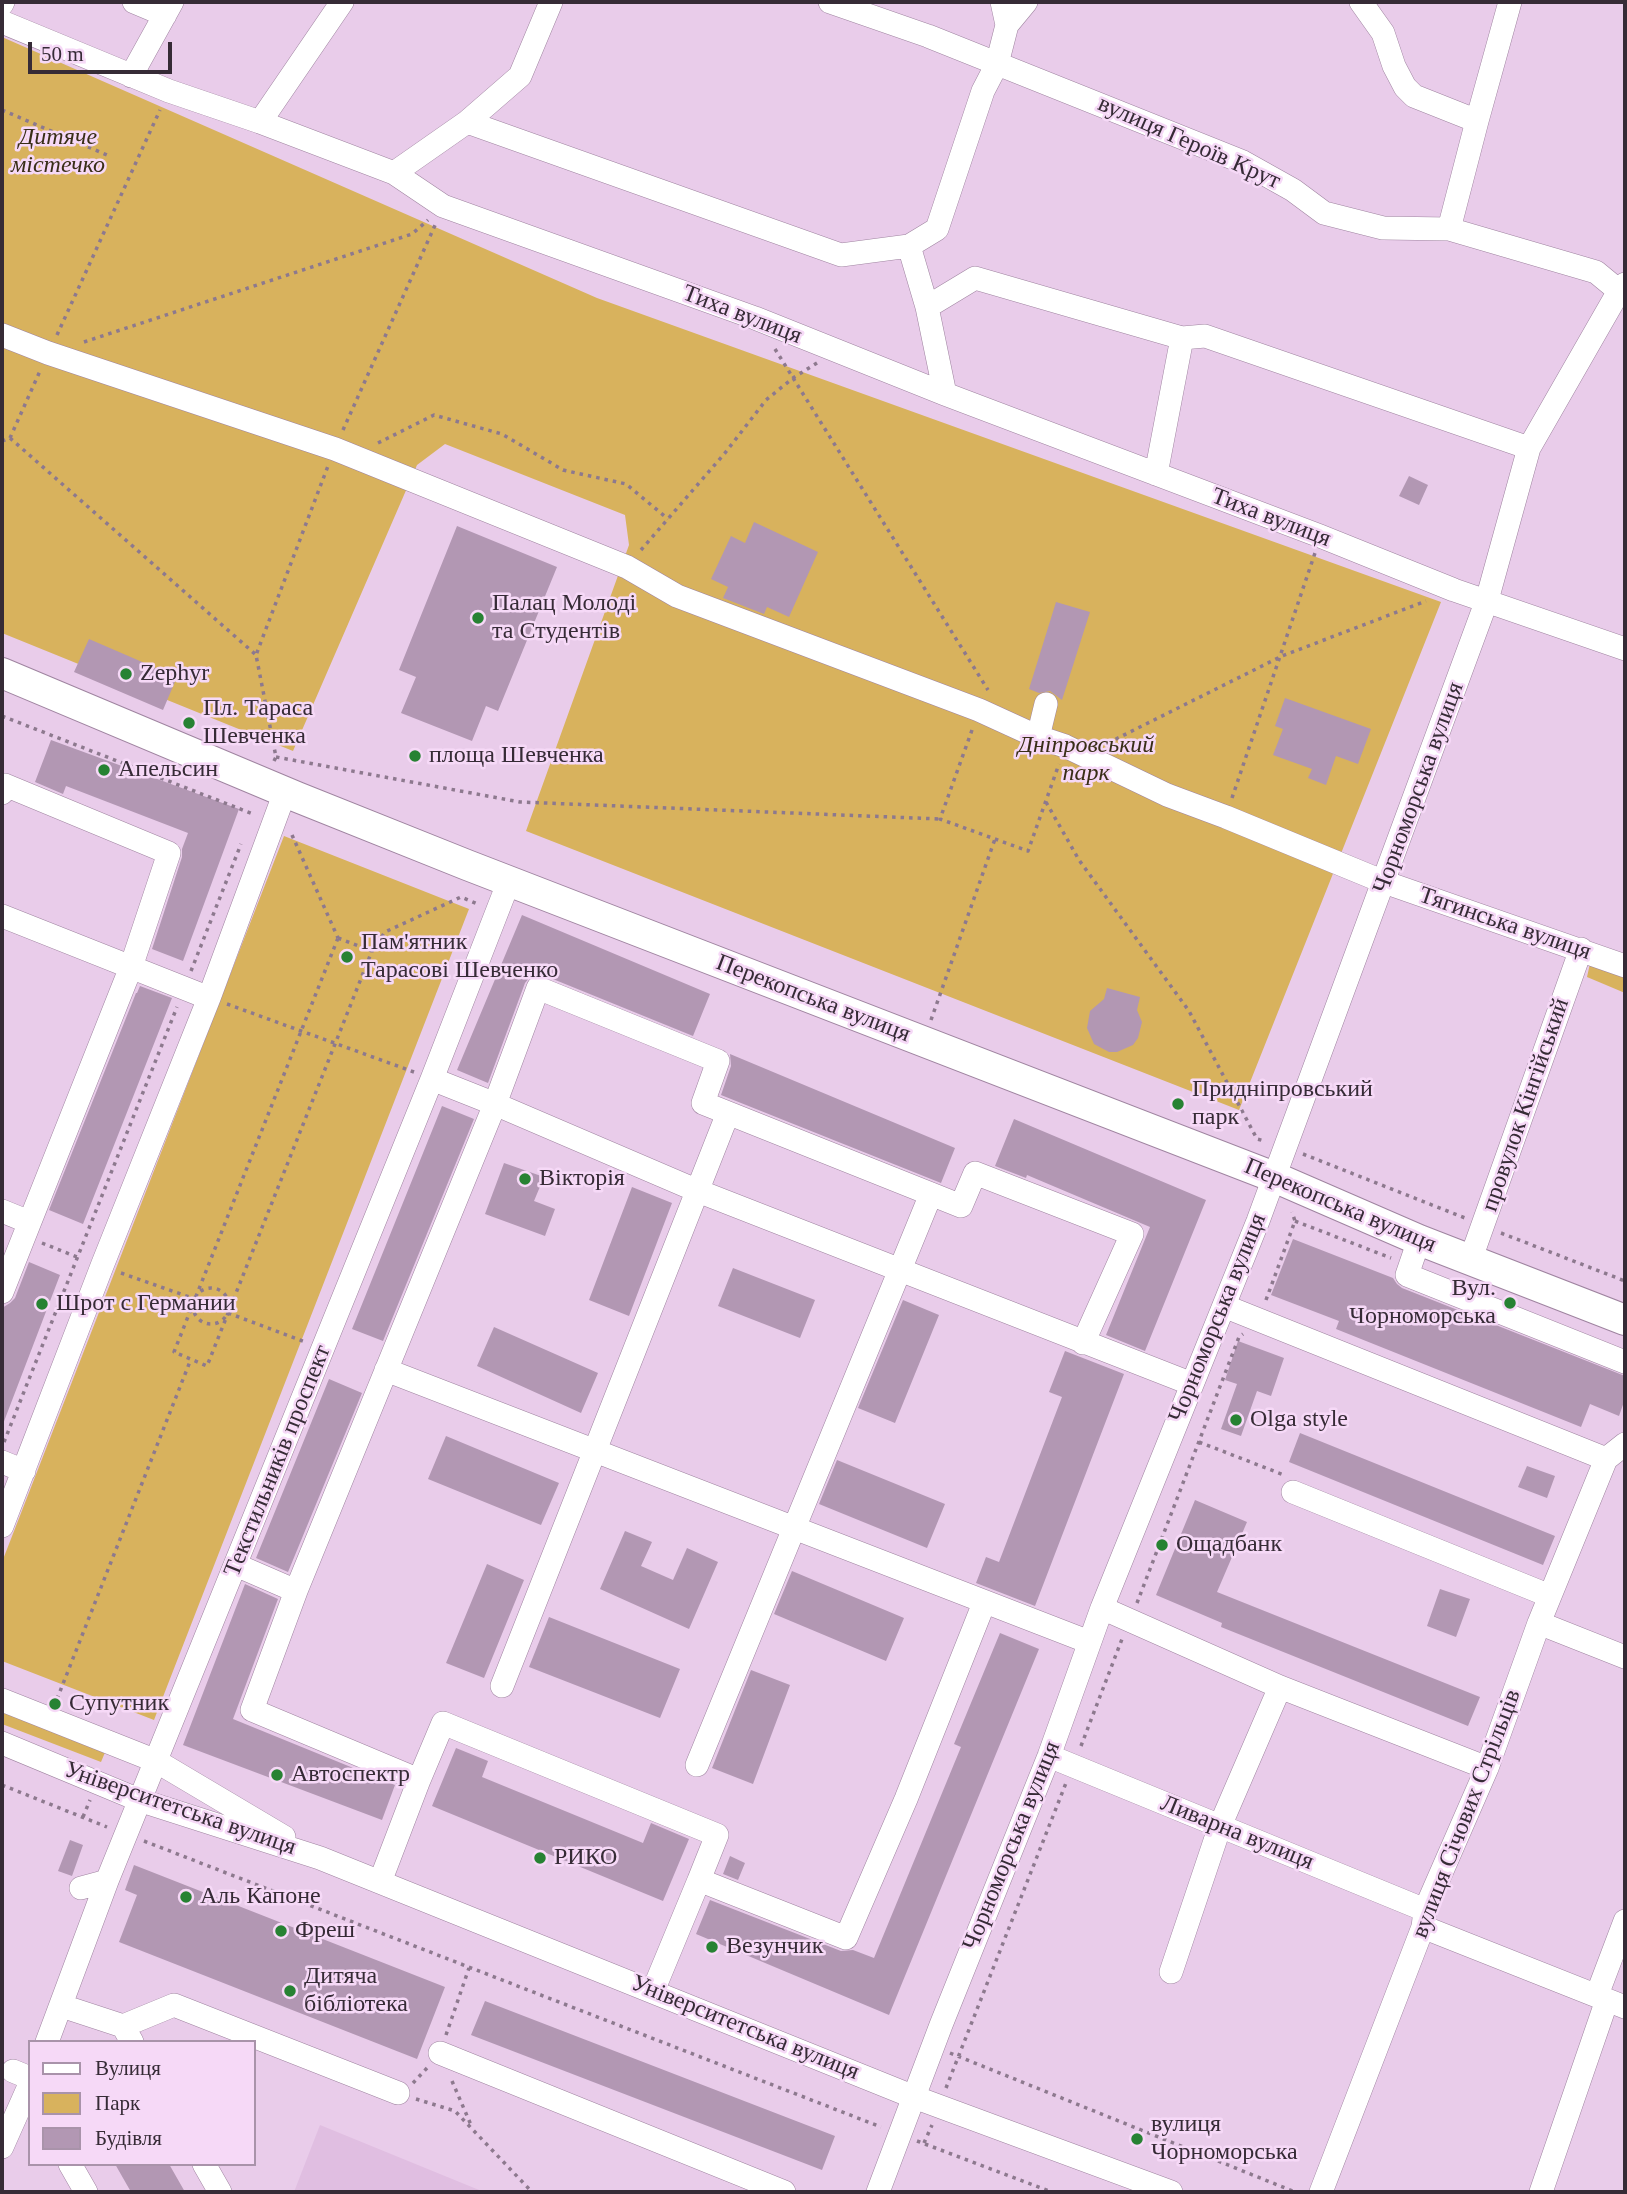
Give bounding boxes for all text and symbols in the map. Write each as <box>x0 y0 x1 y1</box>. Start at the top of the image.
scale bar <box>32 28 175 72</box>
text: 50 m <box>41 42 84 66</box>
street label: вулиця Героїв Крут <box>1093 90 1285 196</box>
park label: Дитяче містечко <box>11 124 105 180</box>
street label: Тиха вулиця <box>678 279 806 351</box>
street label: Тиха вулиця <box>1207 482 1335 554</box>
place label: Палац Молоді та Студентів <box>492 590 636 646</box>
marker: Палац Молоді та Студентів <box>470 610 486 626</box>
place label: Zephyr <box>140 660 209 688</box>
marker: Zephyr <box>118 666 134 682</box>
street label: Чорноморська вулиця <box>1367 678 1471 898</box>
place label: Пл. Тараса Шевченка <box>203 695 313 751</box>
marker: Пл. Тараса Шевченка <box>181 715 197 731</box>
park label: Дніпровський парк <box>1018 732 1154 788</box>
place label: площа Шевченка <box>429 742 604 770</box>
marker: площа Шевченка <box>407 748 423 764</box>
place label: Апельсин <box>118 756 218 784</box>
marker: Апельсин <box>96 762 112 778</box>
street label: Тягинська вулиця <box>1415 881 1595 967</box>
place label: Пам'ятник Тарасові Шевченко <box>361 929 558 985</box>
marker: Пам'ятник Тарасові Шевченко <box>339 949 355 965</box>
street label: Перекопська вулиця <box>712 949 914 1049</box>
street label: провулок Кінгійський <box>1476 995 1576 1215</box>
place label: Придніпровський парк <box>1192 1076 1373 1132</box>
marker: Придніпровський парк <box>1170 1096 1186 1112</box>
street label: Перекопська вулиця <box>1240 1153 1440 1259</box>
place label: Вікторія <box>539 1165 625 1193</box>
marker: Вікторія <box>517 1171 533 1187</box>
street label: Чорноморська вулиця <box>1163 1209 1273 1427</box>
place label: Вул. Чорноморська <box>1349 1275 1496 1331</box>
place label: Шрот с Германии <box>56 1290 236 1318</box>
marker: Вул. Чорноморська <box>1502 1295 1518 1311</box>
marker: Шрот с Германии <box>34 1296 50 1312</box>
street label: Текстильників проспект <box>218 1341 338 1581</box>
place label: Olga style <box>1250 1406 1348 1434</box>
marker: Olga style <box>1228 1412 1244 1428</box>
place label: Ощадбанк <box>1176 1531 1282 1559</box>
marker: Ощадбанк <box>1154 1537 1170 1553</box>
street label: вулиця Січових Стрільців <box>1406 1686 1528 1942</box>
place label: Супутник <box>69 1690 169 1718</box>
marker: Супутник <box>47 1696 63 1712</box>
street label: Чорноморська вулиця <box>957 1737 1067 1955</box>
street label: Університетська вулиця <box>60 1756 300 1862</box>
place label: Автоспектр <box>291 1761 410 1789</box>
marker: Автоспектр <box>269 1767 285 1783</box>
street label: Ливарна вулиця <box>1156 1789 1318 1877</box>
place label: РИКО <box>554 1844 617 1872</box>
marker: РИКО <box>532 1850 548 1866</box>
place label: Аль Капоне <box>200 1883 321 1911</box>
marker: Аль Капоне <box>178 1889 194 1905</box>
place label: Фреш <box>295 1917 355 1945</box>
marker: Фреш <box>273 1923 289 1939</box>
place label: Везунчик <box>726 1933 823 1961</box>
marker: Везунчик <box>704 1939 720 1955</box>
place label: Дитяча бібліотека <box>304 1963 408 2019</box>
street label: Університетська вулиця <box>627 1969 863 2087</box>
marker: Дитяча бібліотека <box>282 1983 298 1999</box>
legend <box>28 2040 256 2166</box>
text: Вулиця <box>95 2056 161 2080</box>
text: Парк <box>95 2091 140 2115</box>
place label: вулиця Чорноморська <box>1151 2111 1298 2167</box>
text: Будівля <box>95 2126 162 2150</box>
marker: вулиця Чорноморська <box>1129 2131 1145 2147</box>

